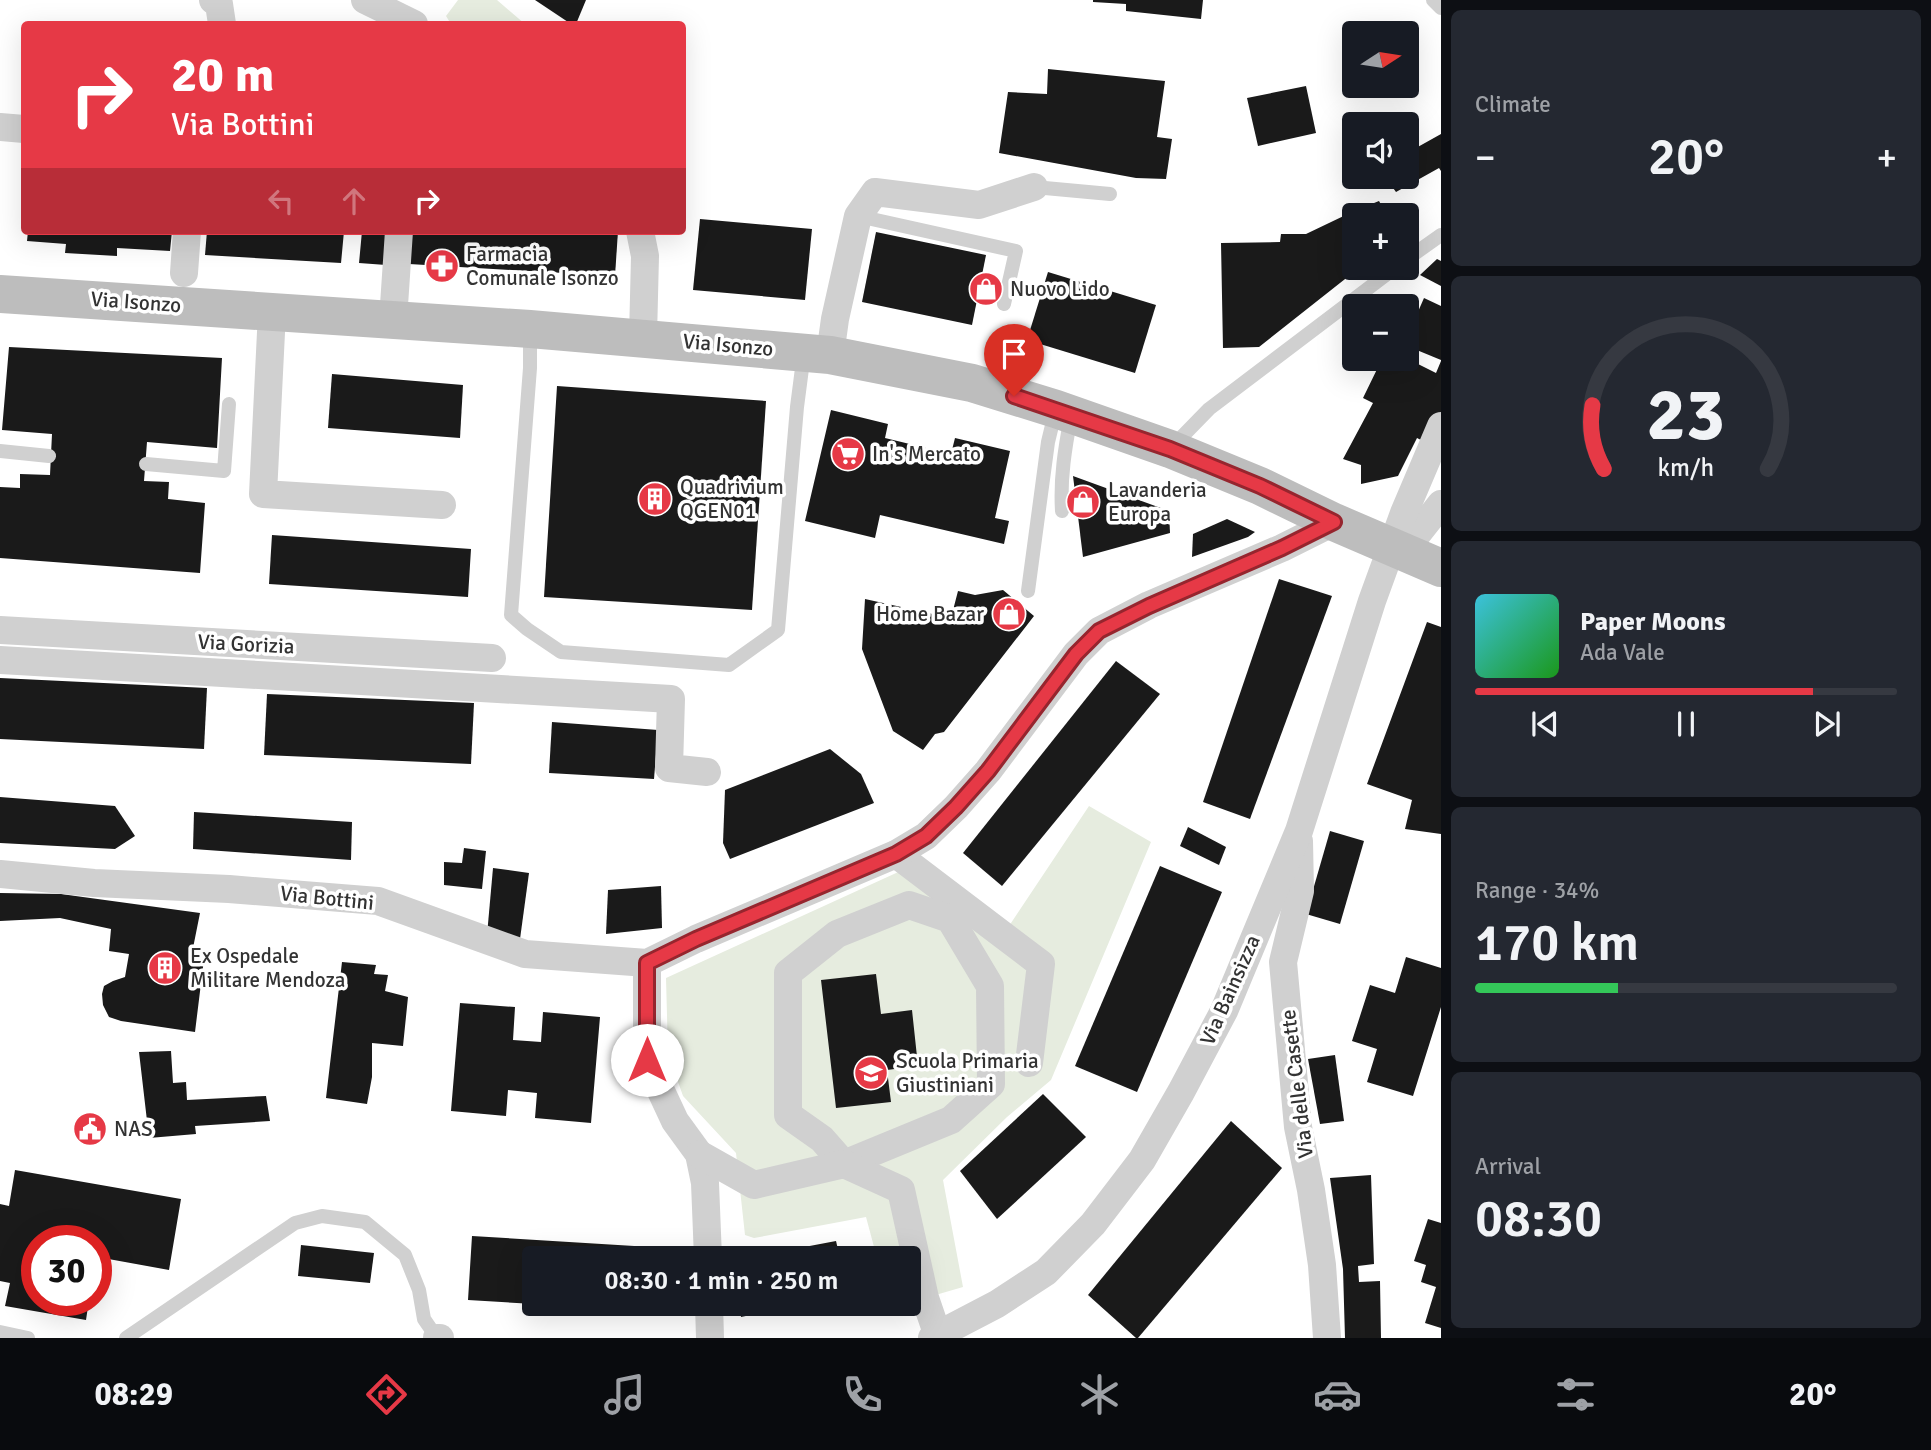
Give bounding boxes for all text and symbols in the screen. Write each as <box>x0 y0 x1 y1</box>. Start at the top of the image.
north arrow <box>1342 21 1419 98</box>
map controls <box>1342 21 1419 371</box>
text: 20 m <box>171 45 274 105</box>
icon: right <box>56 49 147 140</box>
text: Climate <box>1475 90 1551 119</box>
text: Via Bottini <box>171 105 314 144</box>
button: sound <box>1342 112 1419 189</box>
text: 20° <box>1648 125 1724 189</box>
text: − <box>1475 134 1496 181</box>
text: + <box>1876 134 1897 181</box>
icon: left <box>262 182 300 220</box>
icon: ahead <box>335 182 373 220</box>
icon: right <box>408 182 446 220</box>
button: + <box>1342 203 1419 280</box>
place label: Farmacia Comunale Isonzo <box>466 241 619 291</box>
pharmacy icon: Farmacia Comunale Isonzo <box>423 247 461 285</box>
shop icon: Nuovo Lido <box>967 270 1005 308</box>
place label: Nuovo Lido <box>1010 276 1110 302</box>
street label: Via Isonzo <box>90 286 182 318</box>
button: − <box>1342 294 1419 371</box>
pin <box>984 324 1044 396</box>
street label: Via Isonzo <box>682 328 774 362</box>
icon: arrive <box>995 335 1033 373</box>
text: 23 <box>1647 372 1725 461</box>
supermarket icon: In's Mercato <box>829 435 867 473</box>
place label: In's Mercato <box>872 441 981 467</box>
text: km/h <box>1658 452 1714 483</box>
place label: Quadrivium QGEN01 <box>680 474 784 524</box>
place label: Lavanderia Europa <box>1108 477 1207 527</box>
building icon: Quadrivium QGEN01 <box>636 480 674 518</box>
shop icon: Lavanderia Europa <box>1064 483 1102 521</box>
shop icon: Home Bazar <box>990 595 1028 633</box>
place label: Home Bazar <box>876 601 984 627</box>
text: Paper Moons <box>1580 606 1726 638</box>
street label: Via Gorizia <box>197 628 295 660</box>
text: Ada Vale <box>1580 638 1665 667</box>
icon: previous <box>1526 705 1564 743</box>
icon: pause <box>1667 705 1705 743</box>
icon: next <box>1808 705 1846 743</box>
text: Range · 34% <box>1475 876 1599 905</box>
street label: Via Bottini <box>279 880 375 916</box>
text: 170 km <box>1475 911 1639 975</box>
street label: Via Bainsizza <box>1194 931 1266 1049</box>
place label: Ex Ospedale Militare Mendoza <box>190 943 345 993</box>
building icon: Ex Ospedale Militare Mendoza <box>146 949 184 987</box>
street label: Via delle Casette <box>1275 1008 1319 1160</box>
position arrow <box>610 1023 684 1097</box>
place label: Scuola Primaria Giustiniani <box>896 1048 1039 1098</box>
school or university icon: Scuola Primaria Giustiniani <box>852 1054 890 1092</box>
public building icon: NAS <box>71 1110 109 1148</box>
place label: NAS <box>114 1116 153 1142</box>
text: Arrival <box>1475 1152 1541 1181</box>
text: 08:30 <box>1475 1187 1602 1251</box>
speed limit sign: 30 <box>21 1225 112 1316</box>
text: 08:30 · 1 min · 250 m <box>605 1265 838 1297</box>
icon: directions <box>362 1370 411 1419</box>
icon: music <box>600 1370 649 1419</box>
icon: phone <box>838 1370 887 1419</box>
icon: climate <box>1075 1370 1124 1419</box>
icon: car <box>1313 1370 1362 1419</box>
icon: filters <box>1551 1370 1600 1419</box>
text: 08:29 <box>94 1375 173 1414</box>
text: 20° <box>1789 1375 1836 1414</box>

